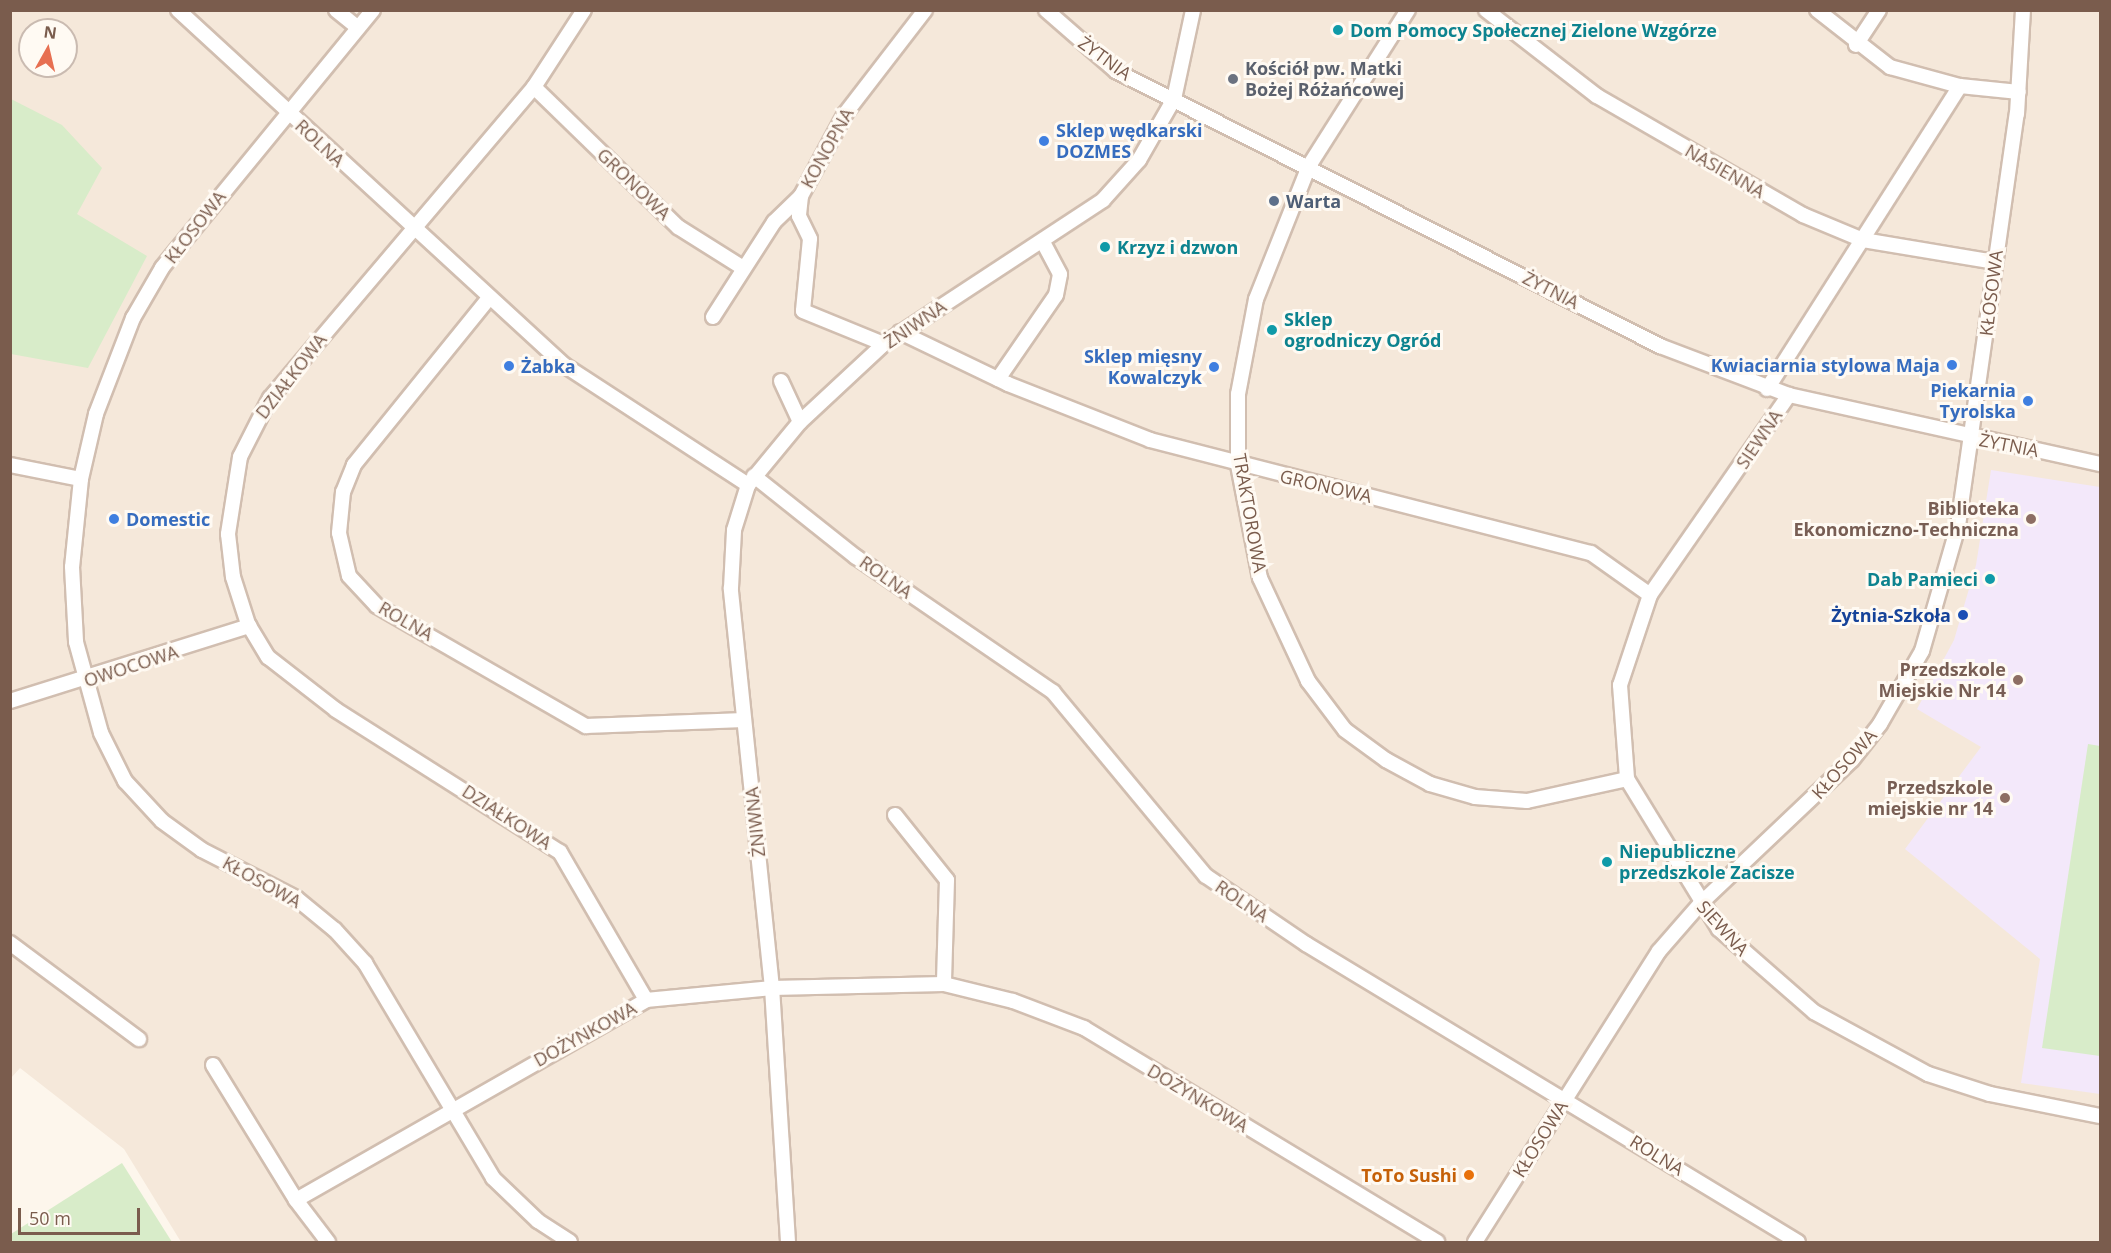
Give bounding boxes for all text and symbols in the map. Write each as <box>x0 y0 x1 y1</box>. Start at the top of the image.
north arrow <box>18 18 78 78</box>
place label: Dom Pomocy Społecznej Zielone Wzgórze <box>1350 19 1717 41</box>
text: N <box>42 20 58 44</box>
marker: Dom Pomocy Społecznej Zielone Wzgórze <box>1331 23 1345 37</box>
street label: ŻYTNIA <box>1074 32 1136 84</box>
place label: Kościół pw. Matki Bożej Różańcowej <box>1245 58 1404 100</box>
marker: Kościół pw. Matki Bożej Różańcowej <box>1226 72 1240 86</box>
street label: KONOPNA <box>796 104 858 192</box>
street label: ROLNA <box>291 115 349 171</box>
place label: Sklep wędkarski DOZMES <box>1056 120 1203 162</box>
marker: Sklep wędkarski DOZMES <box>1037 134 1051 148</box>
street label: NASIENNA <box>1681 140 1769 202</box>
street label: GRONOWA <box>593 144 675 224</box>
street label: KŁOSOWA <box>160 186 230 268</box>
place label: Warta <box>1286 190 1341 212</box>
marker: Warta <box>1267 194 1281 208</box>
place label: Krzyz i dzwon <box>1117 236 1238 258</box>
marker: Krzyz i dzwon <box>1098 240 1112 254</box>
street label: KŁOSOWA <box>1975 249 2007 337</box>
street label: ŻYTNIA <box>1519 267 1583 313</box>
street label: ŻNIWNA <box>880 295 950 353</box>
place label: Sklep ogrodniczy Ogród <box>1284 309 1442 352</box>
marker: Sklep ogrodniczy Ogród <box>1265 323 1279 337</box>
street label: DZIAŁKOWA <box>251 329 331 423</box>
place label: Sklep mięsny Kowalczyk <box>1084 346 1202 388</box>
place label: Kwiaciarnia stylowa Maja <box>1711 354 1940 376</box>
place label: Żabka <box>521 355 576 377</box>
marker: Kwiaciarnia stylowa Maja <box>1945 358 1959 372</box>
marker: Żabka <box>502 359 516 373</box>
marker: Sklep mięsny Kowalczyk <box>1207 360 1221 374</box>
place label: Piekarnia Tyrolska <box>1930 380 2016 422</box>
marker: Piekarnia Tyrolska <box>2021 394 2035 408</box>
street label: SIEWNA <box>1731 405 1787 473</box>
street label: ŻYTNIA <box>1977 429 2041 461</box>
street label: TRAKTOROWA <box>1229 452 1271 574</box>
street label: GRONOWA <box>1278 465 1374 507</box>
place label: Biblioteka Ekonomiczno-Techniczna <box>1793 498 2019 540</box>
place label: Domestic <box>126 508 210 530</box>
marker: Domestic <box>107 512 121 526</box>
marker: Biblioteka Ekonomiczno-Techniczna <box>2024 512 2038 526</box>
street label: ROLNA <box>855 551 917 603</box>
place label: Dab Pamieci <box>1867 568 1978 590</box>
marker: Dab Pamieci <box>1983 572 1997 586</box>
street label: ROLNA <box>375 597 437 645</box>
place label: Żytnia-Szkoła <box>1831 604 1951 626</box>
marker: Żytnia-Szkoła <box>1956 608 1970 622</box>
street label: OWOCOWA <box>81 641 181 691</box>
place label: Przedszkole Miejskie Nr 14 <box>1878 659 2006 702</box>
marker: Przedszkole Miejskie Nr 14 <box>2011 673 2025 687</box>
street label: KŁOSOWA <box>1807 725 1881 803</box>
place label: Przedszkole miejskie nr 14 <box>1868 777 1993 820</box>
street label: DZIAŁKOWA <box>458 780 556 854</box>
street label: ŻNIWNA <box>741 786 769 858</box>
marker: Przedszkole miejskie nr 14 <box>1998 791 2012 805</box>
place label: Niepubliczne przedszkole Zacisze <box>1619 841 1795 884</box>
street label: KŁOSOWA <box>219 852 305 912</box>
marker: Niepubliczne przedszkole Zacisze <box>1600 855 1614 869</box>
street label: ROLNA <box>1211 875 1273 927</box>
street label: SIEWNA <box>1693 896 1753 960</box>
street label: DOŻYNKOWA <box>530 997 640 1071</box>
street label: DOŻYNKOWA <box>1144 1059 1252 1137</box>
street label: KŁOSOWA <box>1508 1097 1572 1181</box>
street label: ROLNA <box>1626 1130 1688 1180</box>
place label: ToTo Sushi <box>1361 1164 1457 1186</box>
marker: ToTo Sushi <box>1462 1168 1476 1182</box>
scale bar <box>21 1196 142 1234</box>
text: 50 m <box>29 1206 71 1230</box>

